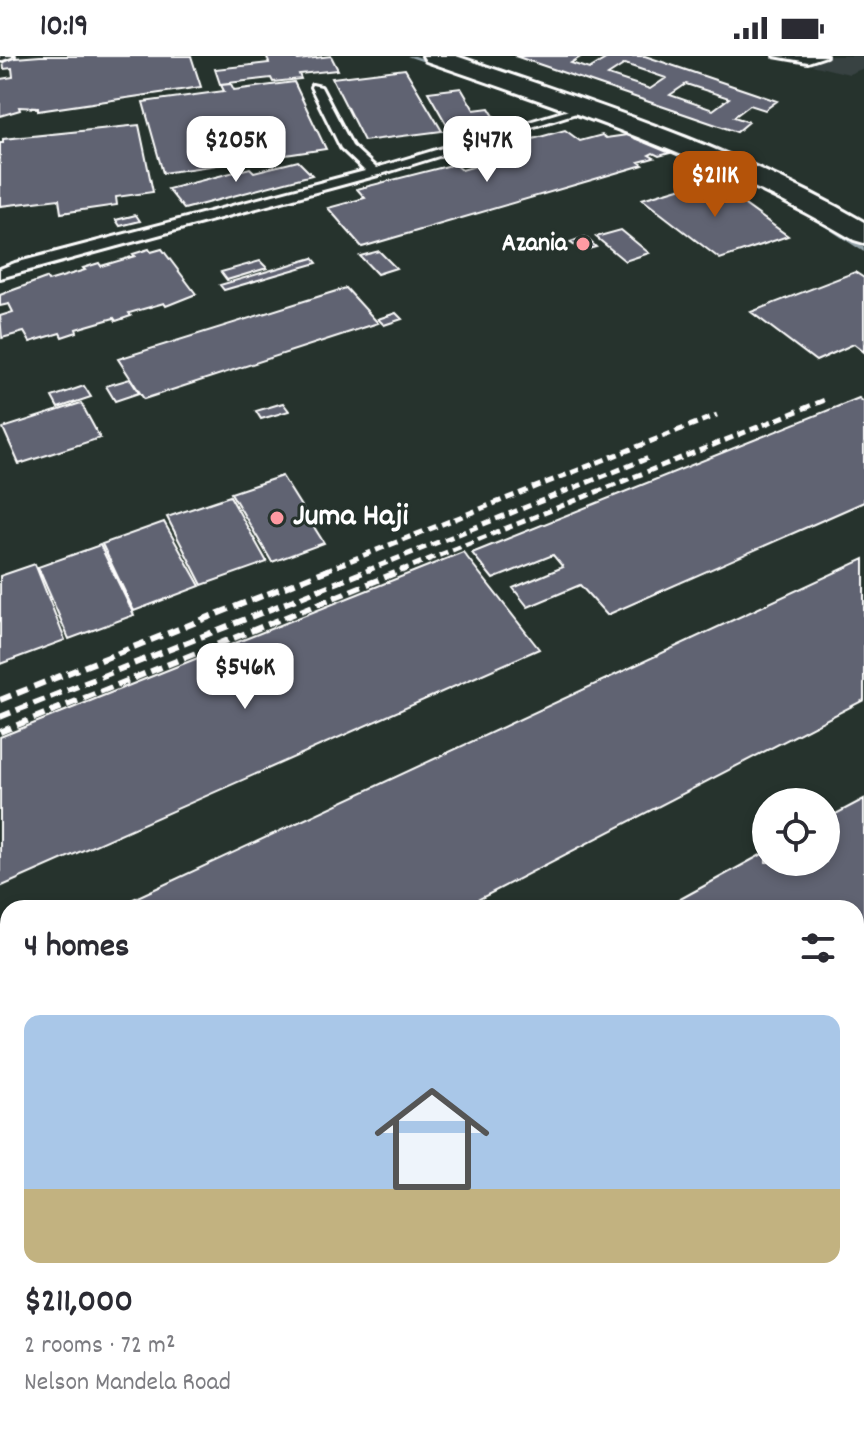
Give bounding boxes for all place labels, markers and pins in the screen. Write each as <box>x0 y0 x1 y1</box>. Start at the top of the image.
pin: $205K <box>180 116 292 184</box>
pin: $147K <box>431 116 543 184</box>
pin: $211K <box>659 151 771 219</box>
place label: Azania <box>502 226 568 263</box>
marker: Azania <box>574 235 592 253</box>
place label: Juma Haji <box>293 495 409 541</box>
marker: Juma Haji <box>268 509 286 527</box>
pin: $546K <box>189 643 301 711</box>

